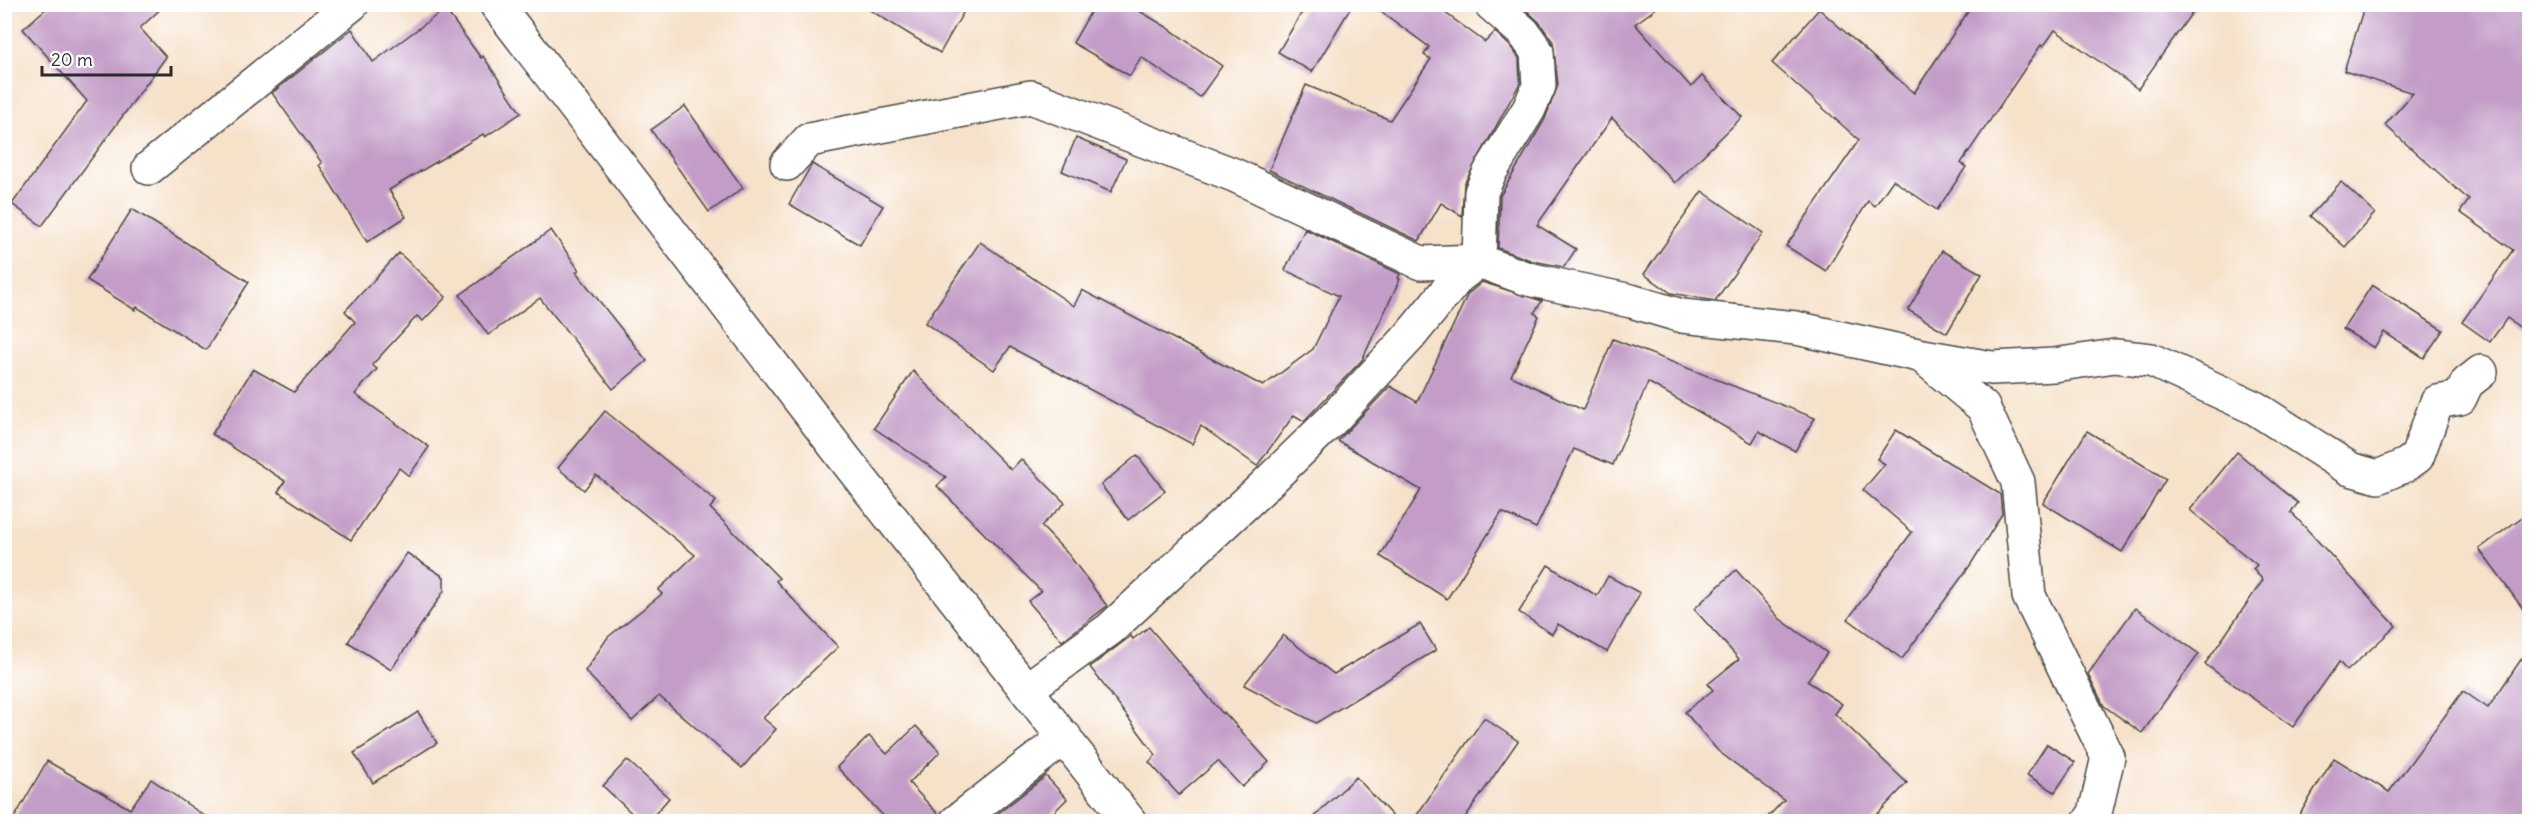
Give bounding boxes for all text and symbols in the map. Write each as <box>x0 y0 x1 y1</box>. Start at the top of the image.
scale bar <box>42 39 171 77</box>
text: 20 m <box>51 48 93 71</box>

